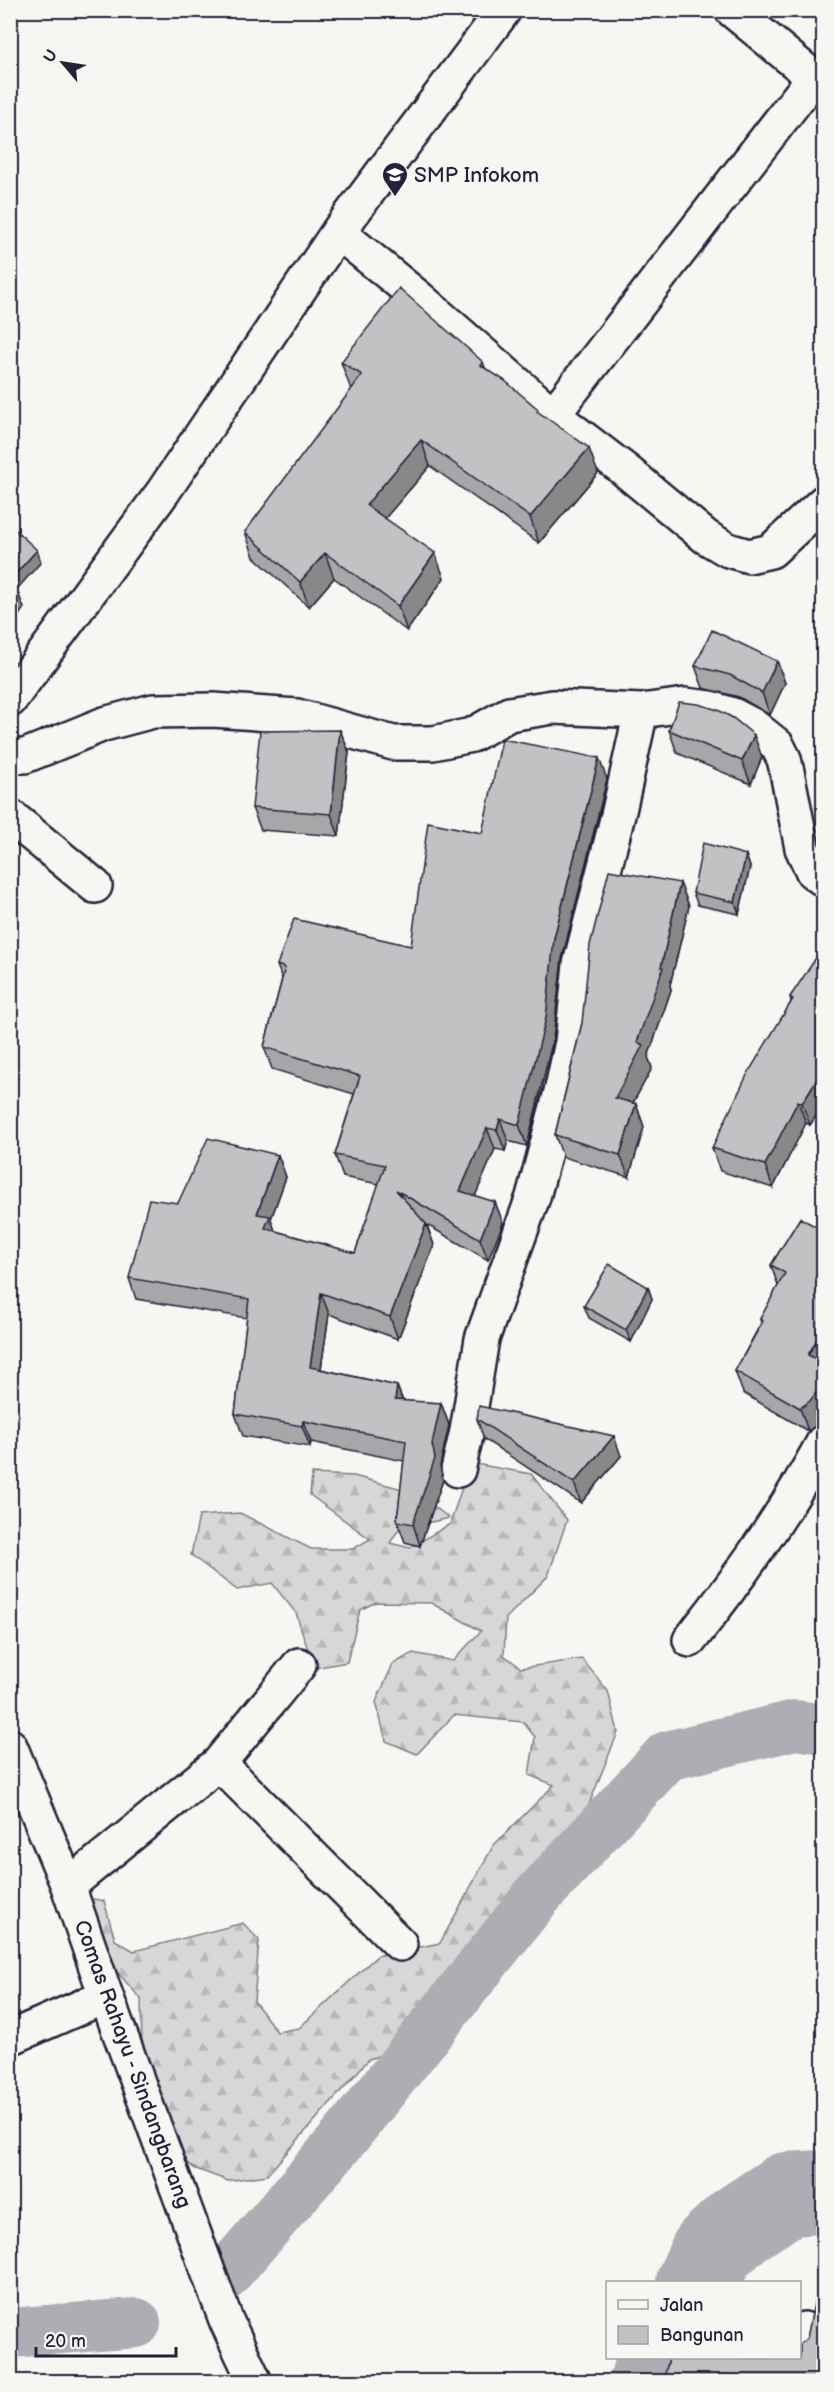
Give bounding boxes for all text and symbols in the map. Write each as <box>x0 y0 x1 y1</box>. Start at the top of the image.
north arrow <box>33 33 93 93</box>
text: U <box>40 47 62 66</box>
school or university icon: SMP Infokom <box>380 160 410 198</box>
place label: SMP Infokom <box>414 163 539 188</box>
street label: Comas Rahayu - Sindangbarang <box>69 1917 196 2212</box>
legend <box>606 2281 801 2359</box>
text: Jalan <box>660 2295 703 2316</box>
scale bar <box>36 2320 176 2358</box>
text: Bangunan <box>660 2325 744 2346</box>
text: 20 m <box>45 2331 86 2352</box>

